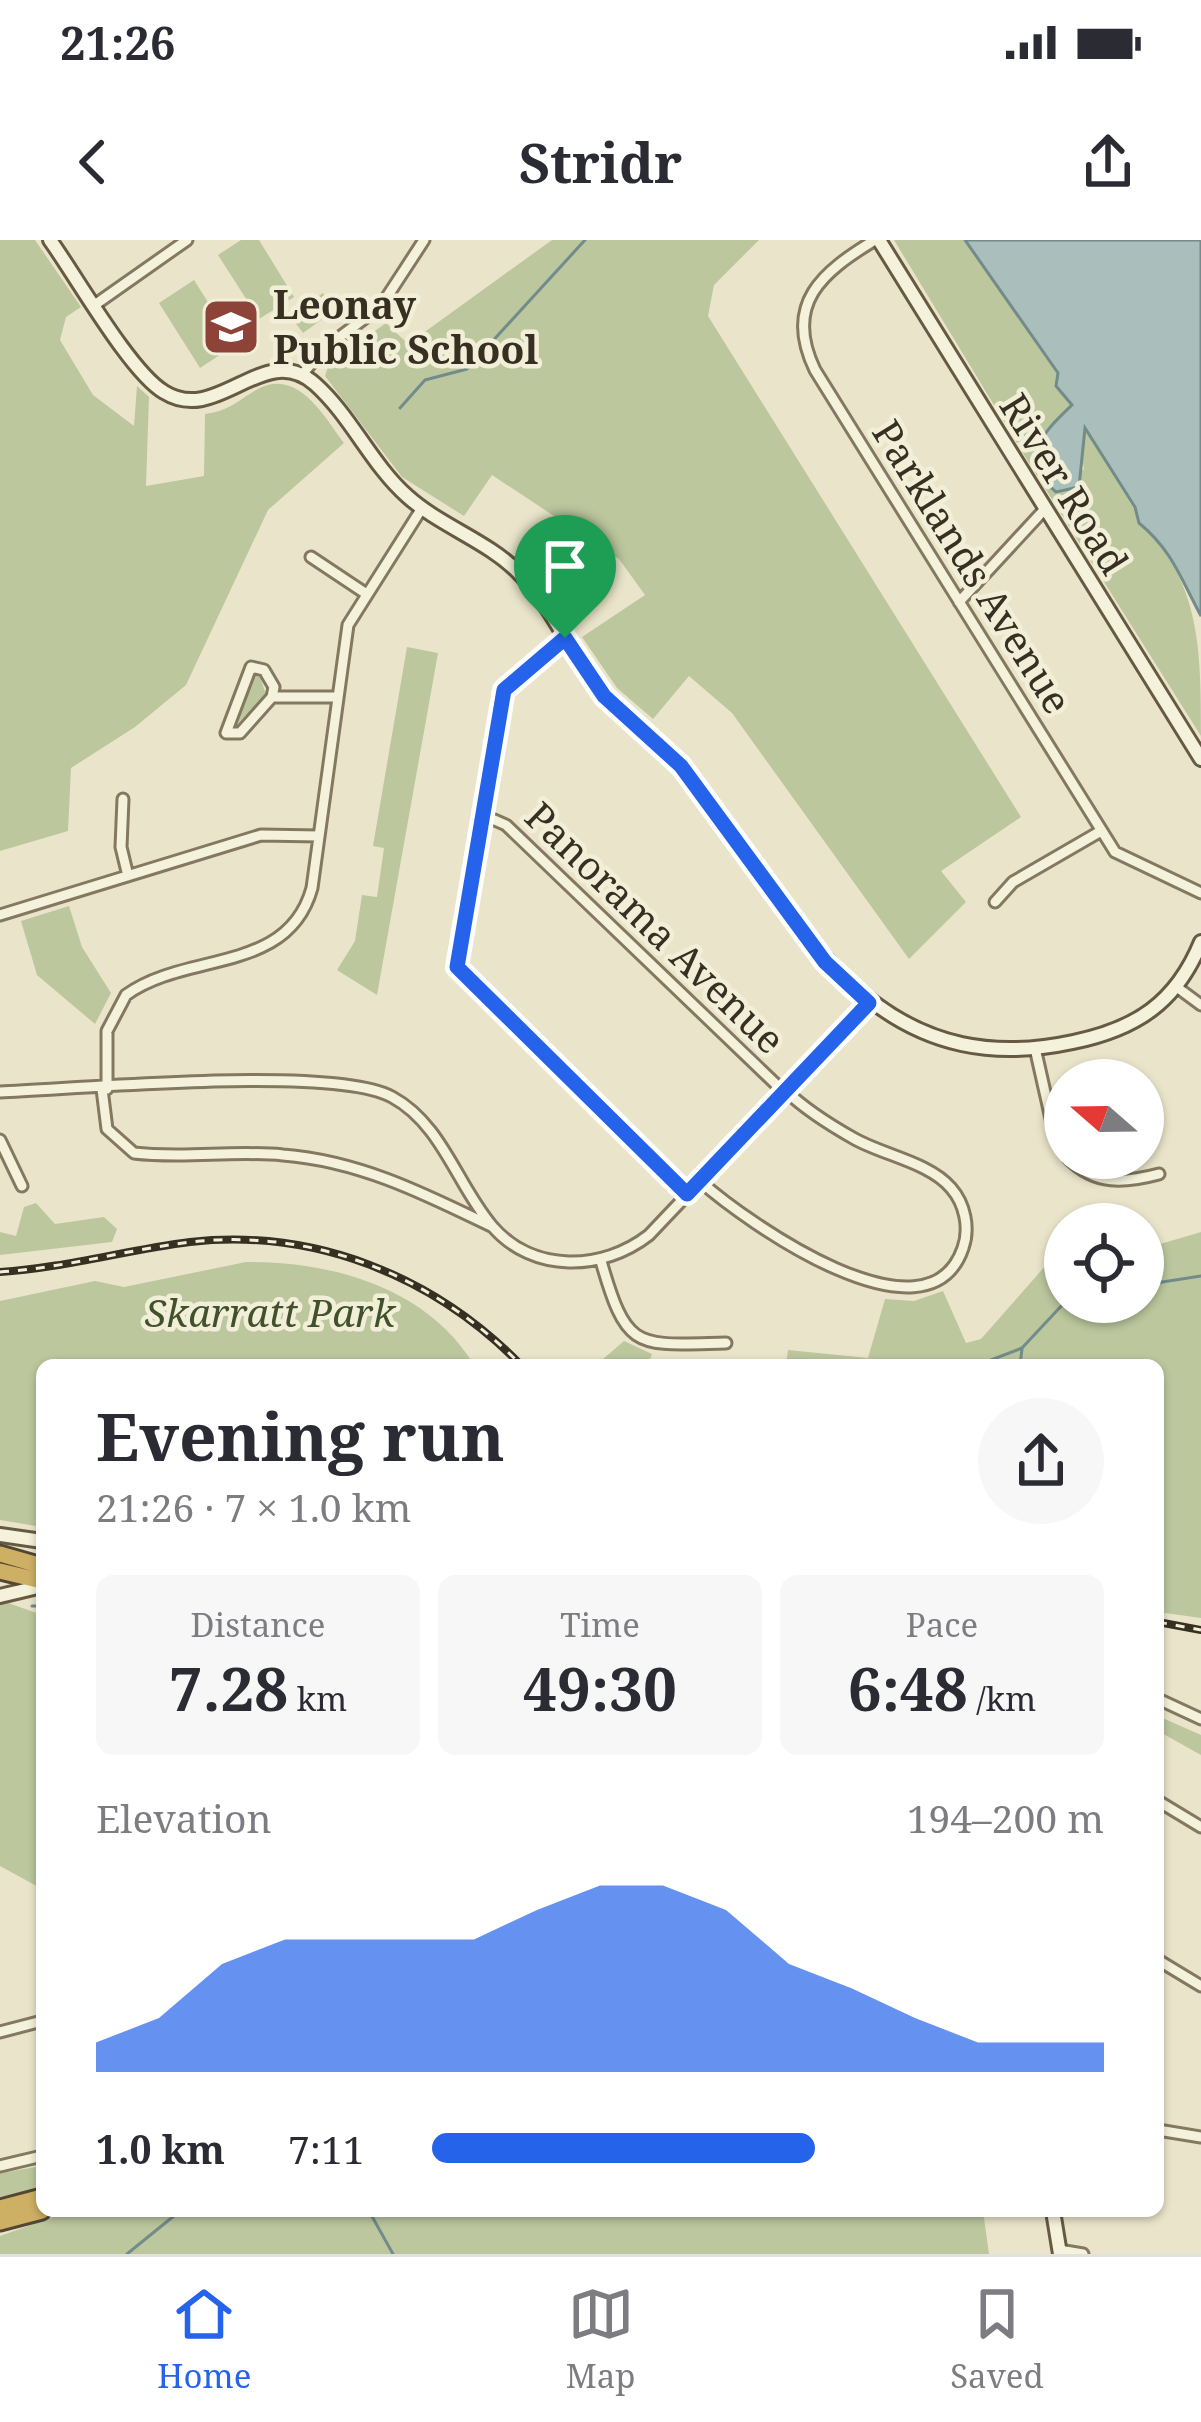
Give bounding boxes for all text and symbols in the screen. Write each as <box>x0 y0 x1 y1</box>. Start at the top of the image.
text: 21:26 <box>60 12 175 73</box>
text: Stridr <box>519 125 682 199</box>
icon: back <box>60 129 126 195</box>
icon: share <box>1075 129 1141 195</box>
place label: Leonay Public School <box>273 277 538 375</box>
school or university icon: Leonay Public School <box>200 296 262 358</box>
street label: River Road <box>989 383 1142 584</box>
street label: Parklands Avenue <box>862 409 1085 723</box>
pin <box>514 515 616 638</box>
icon: arrive <box>532 533 598 599</box>
street label: Panorama Avenue <box>515 789 797 1064</box>
north arrow <box>1044 1059 1164 1179</box>
map controls <box>1044 1059 1164 1323</box>
button: locate <box>1044 1203 1164 1323</box>
park label: Skarratt Park <box>145 1285 397 1338</box>
text: Evening run <box>96 1390 505 1480</box>
button: share <box>978 1398 1104 1524</box>
text: 21:26 · 7 × 1.0 km <box>96 1480 411 1533</box>
text: Distance <box>191 1602 325 1647</box>
text: Time <box>560 1602 640 1647</box>
text: Pace <box>906 1602 978 1647</box>
text: 7.28 <box>169 1647 288 1729</box>
text: 49:30 <box>523 1647 677 1729</box>
text: 6:48 <box>848 1647 968 1729</box>
text: km <box>288 1676 347 1721</box>
text: /km <box>968 1676 1036 1721</box>
text: Elevation <box>96 1791 272 1844</box>
text: 194–200 m <box>907 1791 1104 1844</box>
text: 1.0 km <box>96 2122 225 2175</box>
text: 7:11 <box>288 2122 365 2175</box>
tab: Home <box>157 2281 251 2398</box>
tab: Map <box>566 2281 636 2398</box>
tab: Saved <box>950 2281 1044 2398</box>

